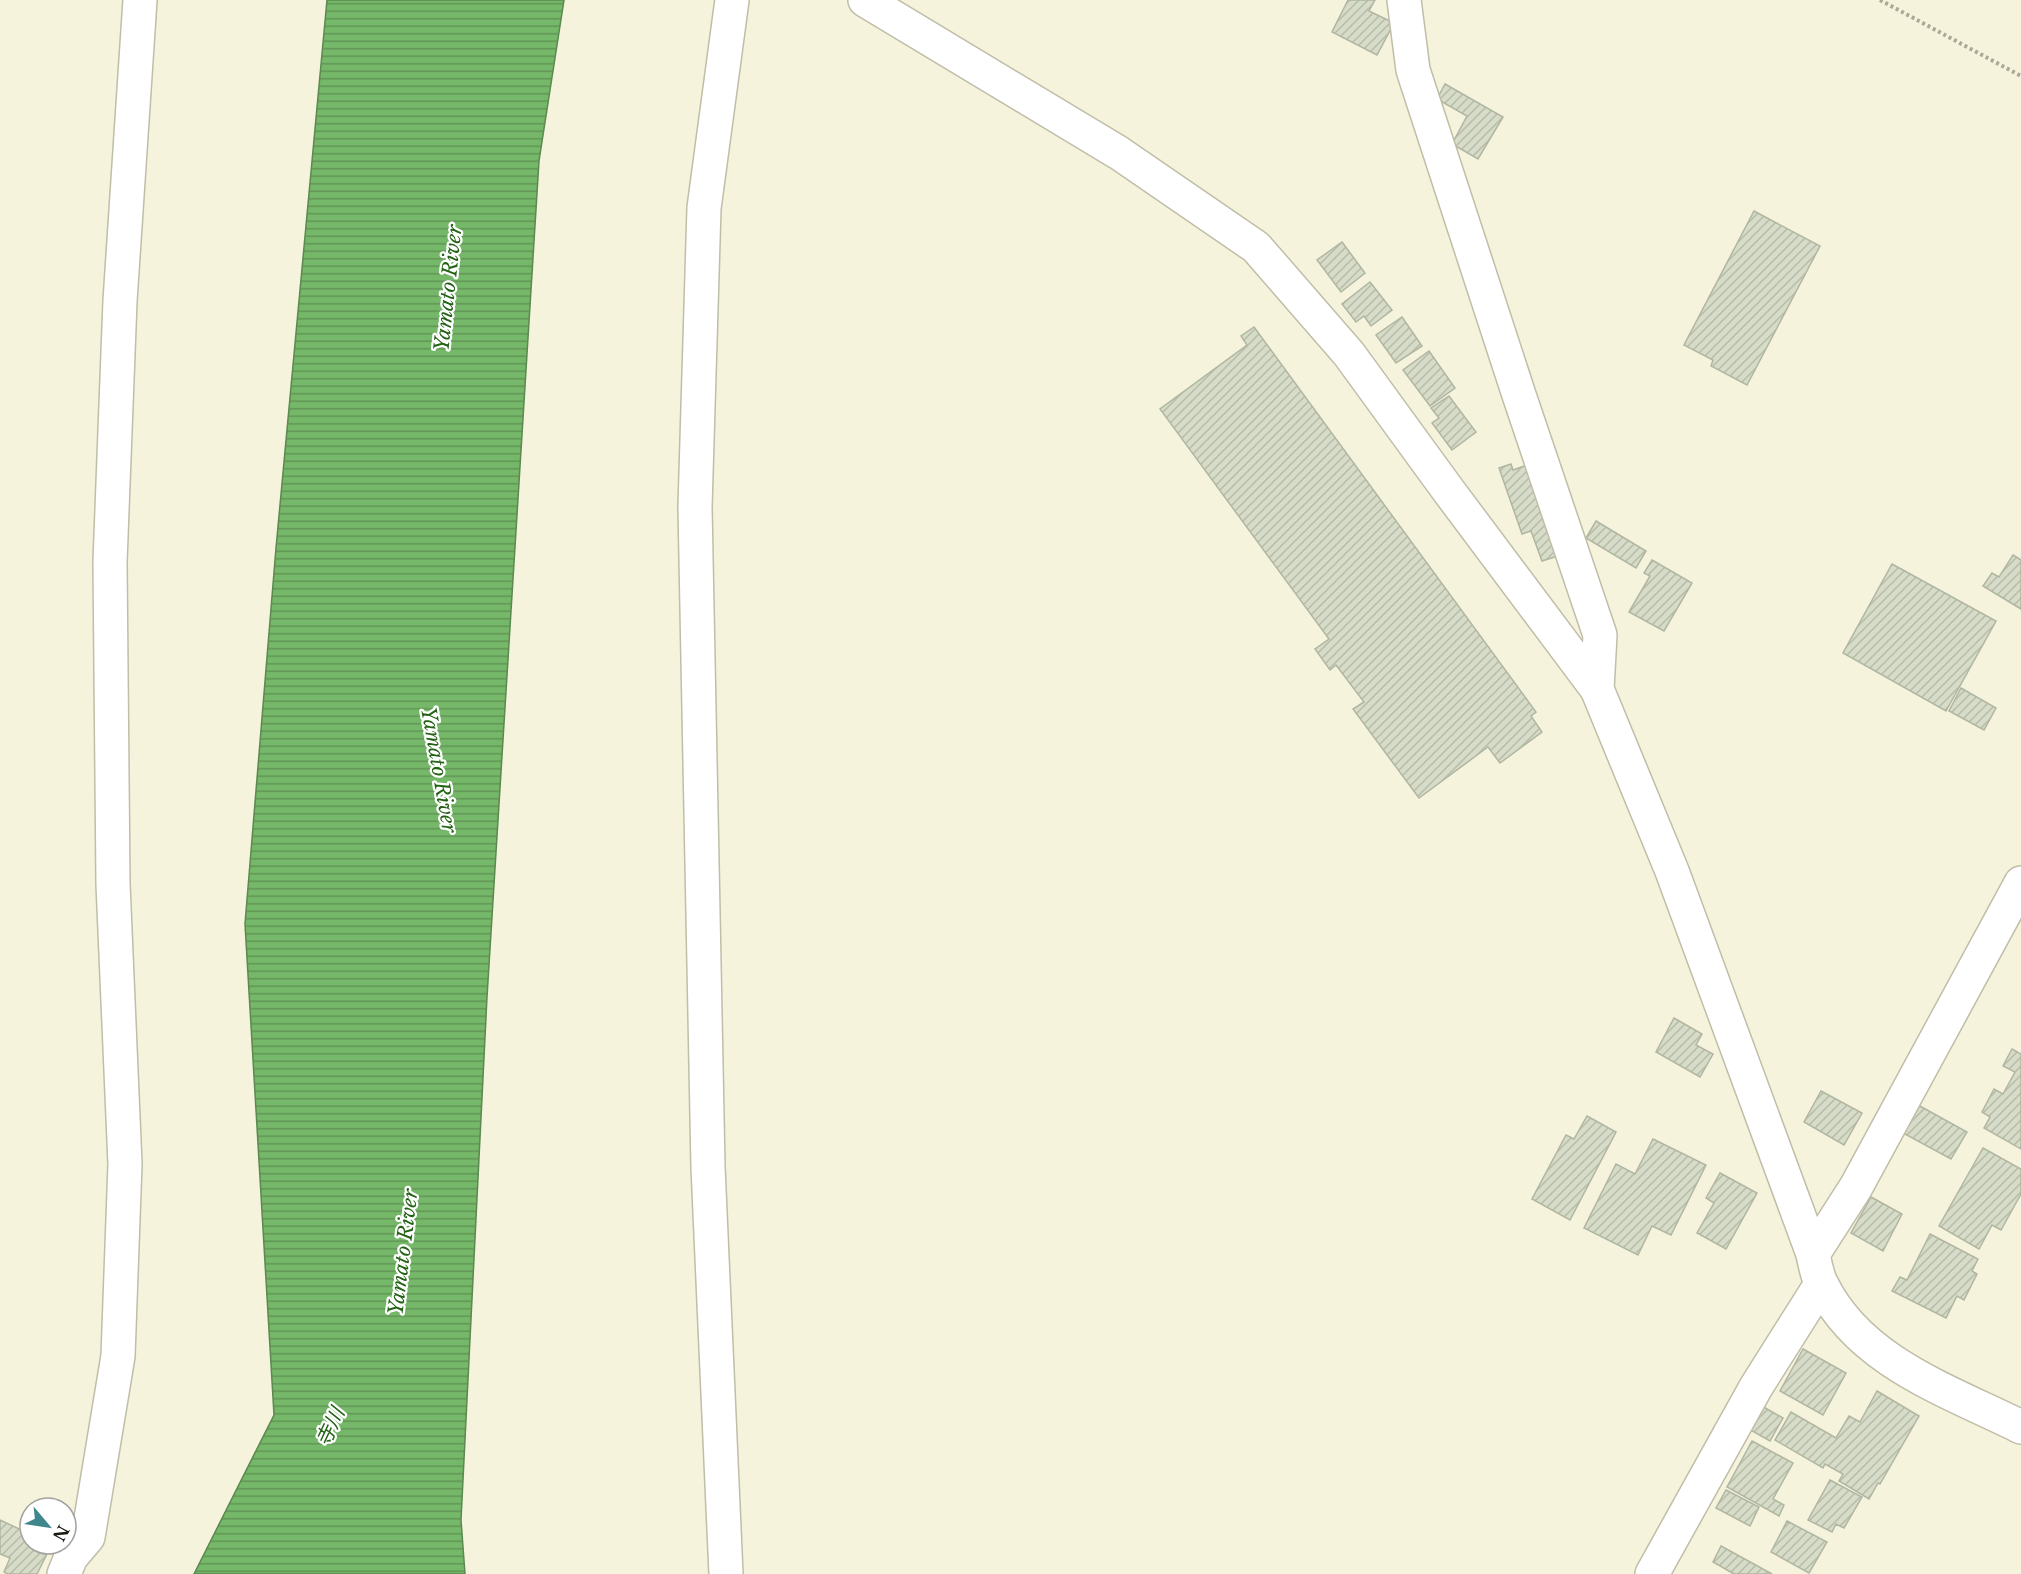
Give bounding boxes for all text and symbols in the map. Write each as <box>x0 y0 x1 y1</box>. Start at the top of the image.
water label: Yamato River <box>429 223 467 352</box>
water label: Yamato River <box>416 705 462 835</box>
water label: Yamato River <box>383 1187 423 1317</box>
water label: 寺川 <box>311 1402 350 1450</box>
north arrow <box>18 1496 78 1556</box>
text: N <box>49 1522 74 1545</box>

